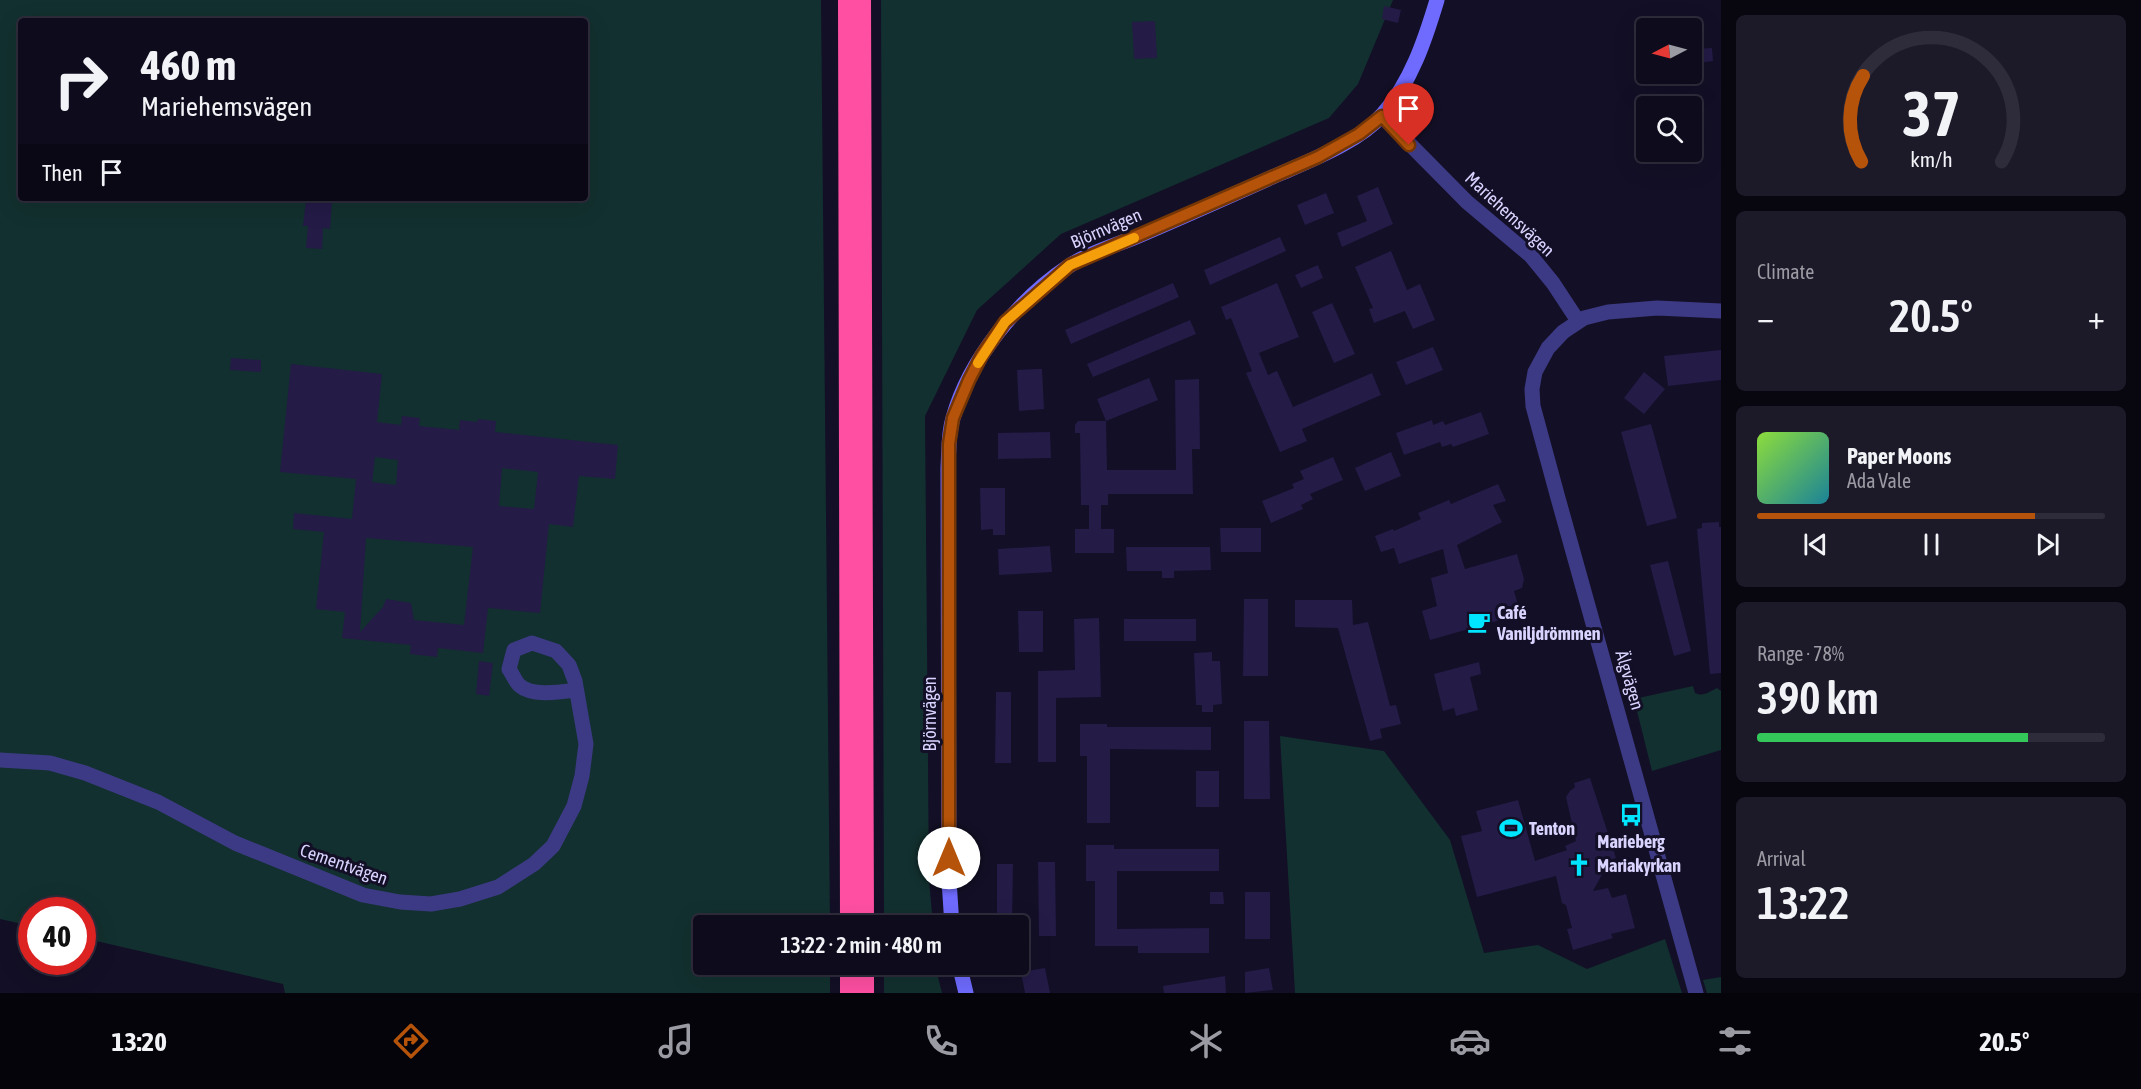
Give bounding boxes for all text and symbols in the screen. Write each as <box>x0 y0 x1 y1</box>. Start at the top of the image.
north arrow <box>1636 18 1702 84</box>
map controls <box>1636 18 1702 162</box>
text: 460 m <box>141 41 236 89</box>
icon: right <box>42 42 120 120</box>
text: 37 <box>1902 78 1960 149</box>
pin <box>1383 83 1434 145</box>
text: Mariehemsvägen <box>141 91 312 122</box>
icon: arrive <box>1392 92 1425 125</box>
button: search <box>1636 96 1702 162</box>
text: km/h <box>1910 148 1952 173</box>
icon: arrive <box>95 156 128 189</box>
text: Then <box>42 160 83 186</box>
street label: Mariehemsvägen <box>1461 167 1559 261</box>
street label: Björnvägen <box>1067 204 1145 252</box>
text: Climate <box>1757 260 1814 283</box>
text: 20.5° <box>1889 290 1973 342</box>
text: − <box>1757 298 1774 336</box>
text: + <box>2088 298 2105 336</box>
text: Paper Moons <box>1847 443 1951 469</box>
text: Ada Vale <box>1847 469 1911 492</box>
icon: previous <box>1799 528 1832 561</box>
icon: pause <box>1915 528 1948 561</box>
icon: next <box>2031 528 2064 561</box>
place label: Café Vaniljdrömmen <box>1496 602 1601 644</box>
cafe icon: Café Vaniljdrömmen <box>1466 609 1492 635</box>
text: Range · 78% <box>1757 642 1844 665</box>
street label: Älgvägen <box>1612 648 1648 712</box>
text: 390 km <box>1757 672 1879 724</box>
street label: Björnvägen <box>919 676 940 752</box>
bus stop icon: Marieberg <box>1618 802 1644 828</box>
sports icon: Tenton <box>1498 815 1524 841</box>
place label: Tenton <box>1529 818 1575 839</box>
position arrow <box>917 826 981 890</box>
place label: Marieberg <box>1597 831 1665 852</box>
street label: Cementvägen <box>297 839 391 889</box>
text: Arrival <box>1757 847 1806 870</box>
church icon: Mariakyrkan <box>1566 852 1592 878</box>
place label: Mariakyrkan <box>1597 855 1681 876</box>
text: 13:22 <box>1757 877 1850 929</box>
speed limit sign: 40 <box>18 897 96 975</box>
text: 13:22 · 2 min · 480 m <box>780 932 942 958</box>
icon: directions <box>390 1020 432 1062</box>
icon: music <box>655 1020 697 1062</box>
icon: phone <box>920 1020 962 1062</box>
icon: climate <box>1185 1020 1227 1062</box>
icon: car <box>1449 1020 1491 1062</box>
icon: filters <box>1714 1020 1756 1062</box>
text: 13:20 <box>111 1026 167 1057</box>
text: 20.5° <box>1979 1026 2029 1057</box>

